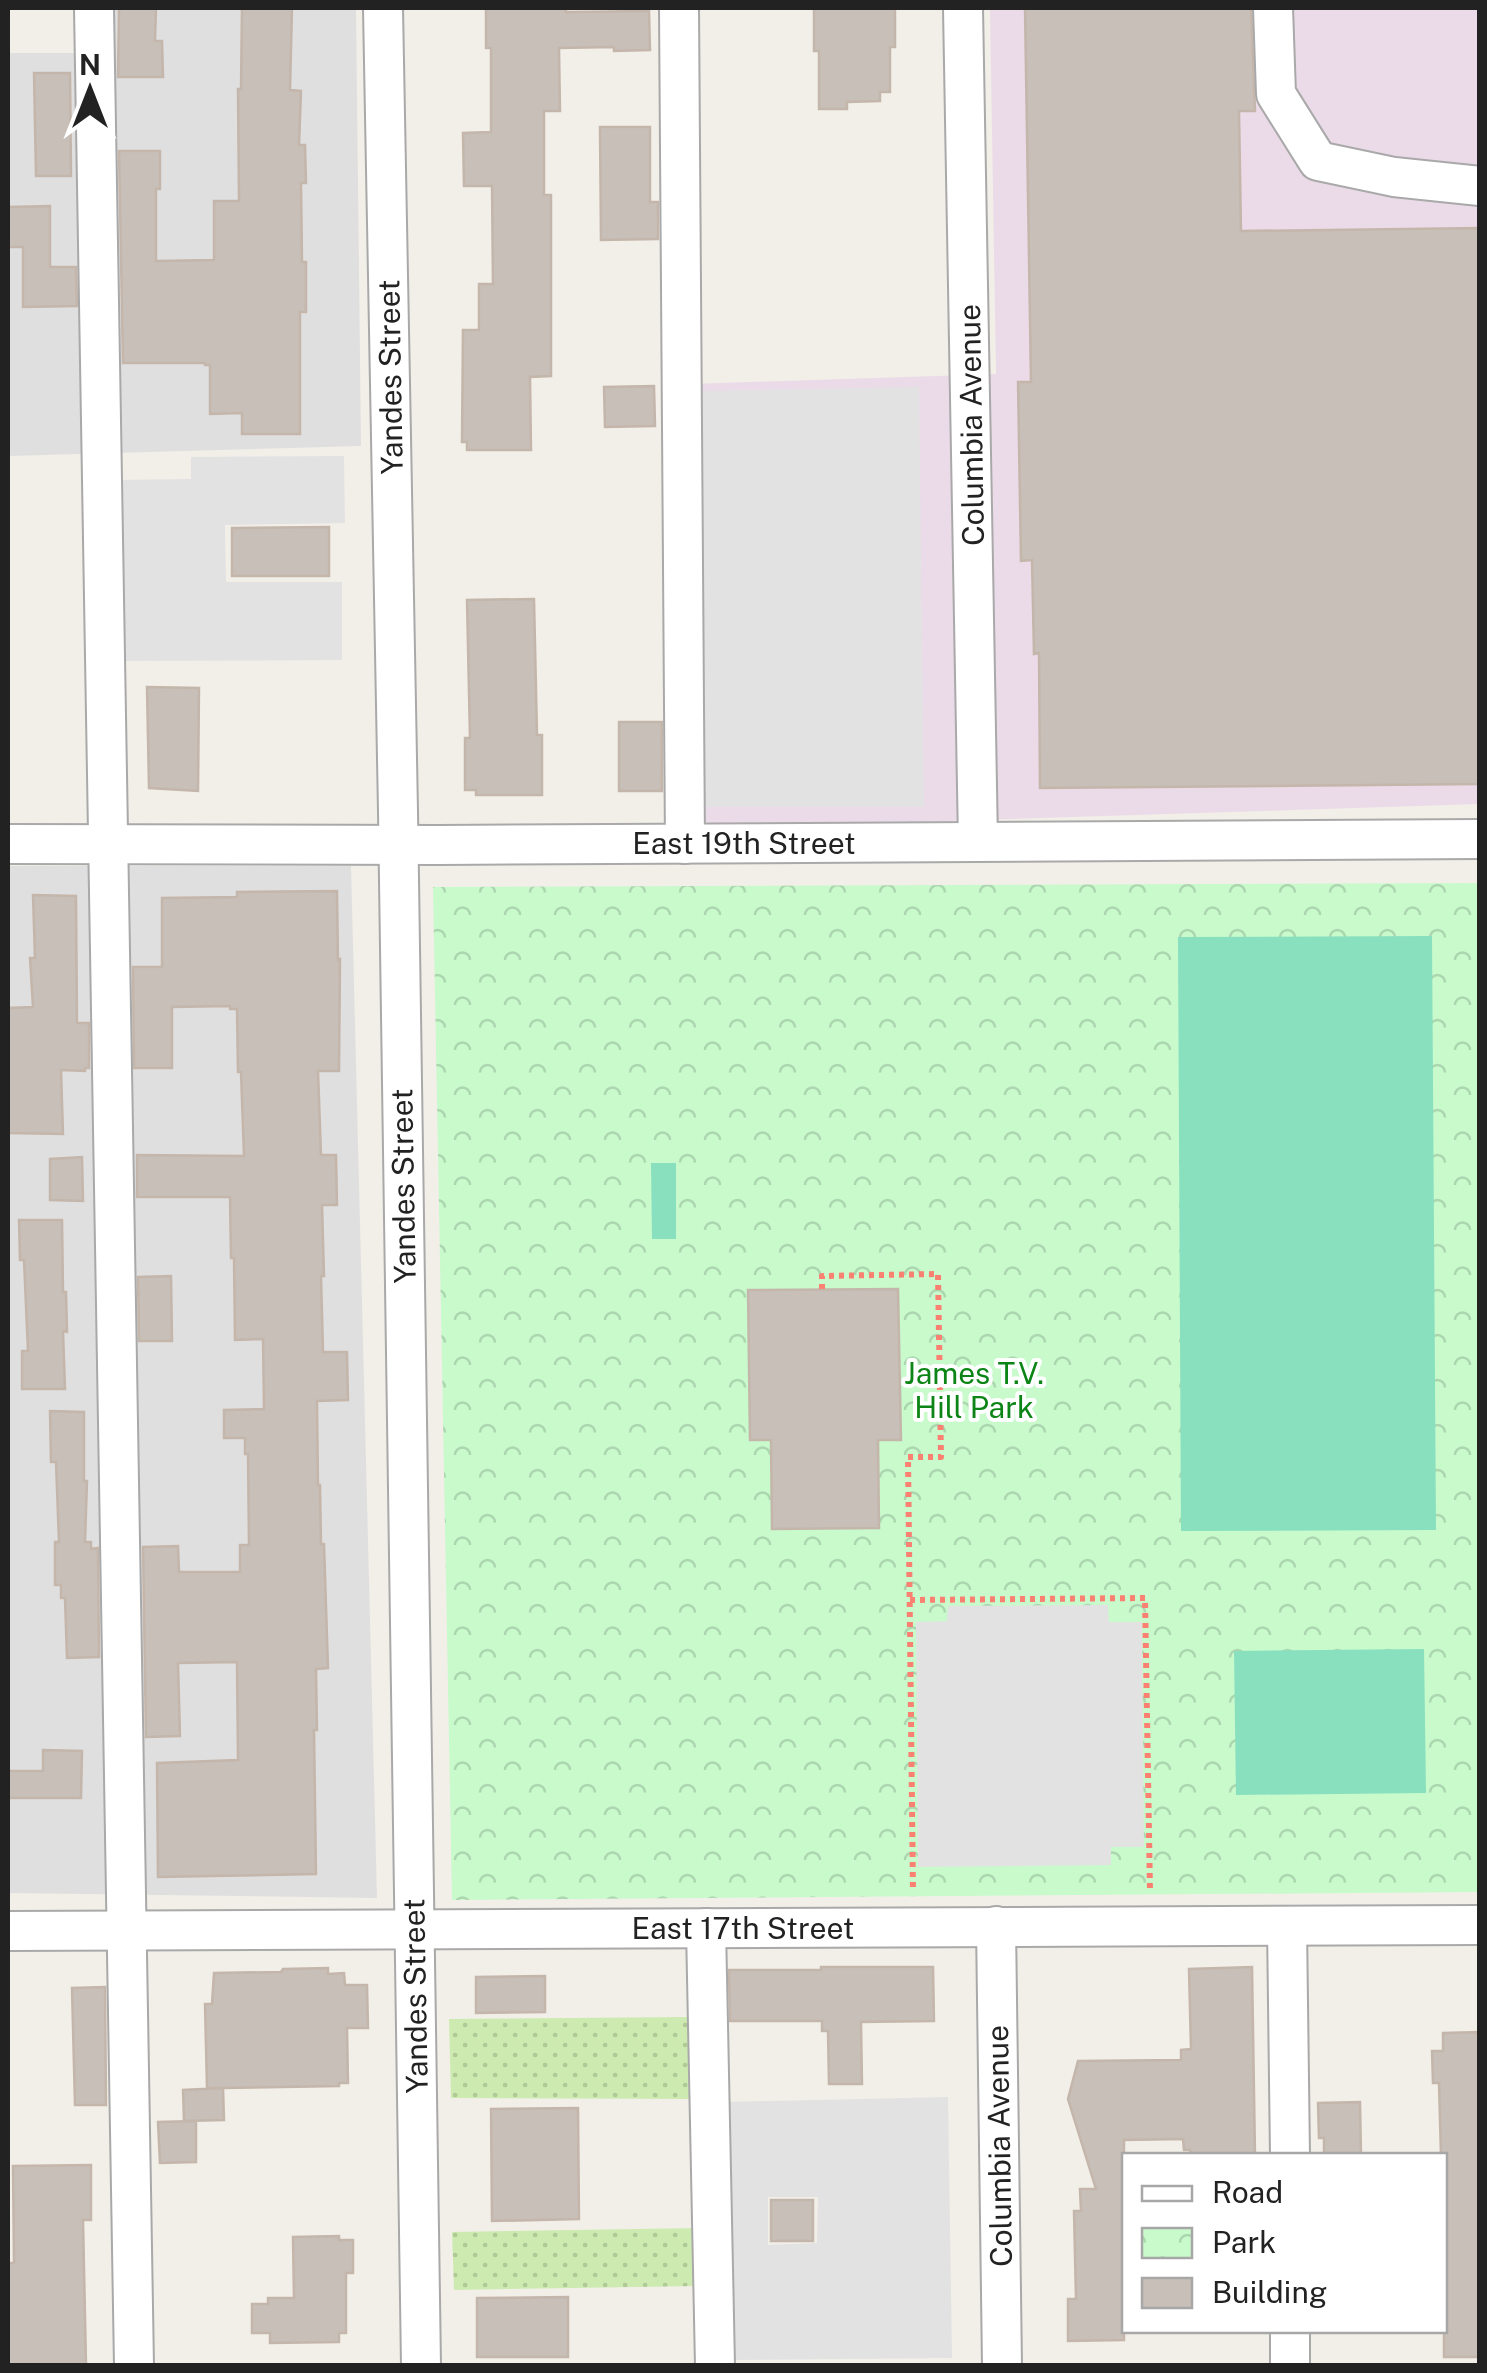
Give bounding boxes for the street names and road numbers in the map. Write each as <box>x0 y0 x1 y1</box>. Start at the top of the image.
street label: Yandes Street <box>370 279 410 475</box>
street label: Columbia Avenue <box>951 304 991 546</box>
street label: East 19th Street <box>632 825 856 861</box>
street label: Yandes Street <box>383 1088 423 1284</box>
street label: Yandes Street <box>395 1898 435 2094</box>
street label: East 17th Street <box>632 1910 854 1946</box>
street label: Columbia Avenue <box>979 2025 1019 2267</box>

